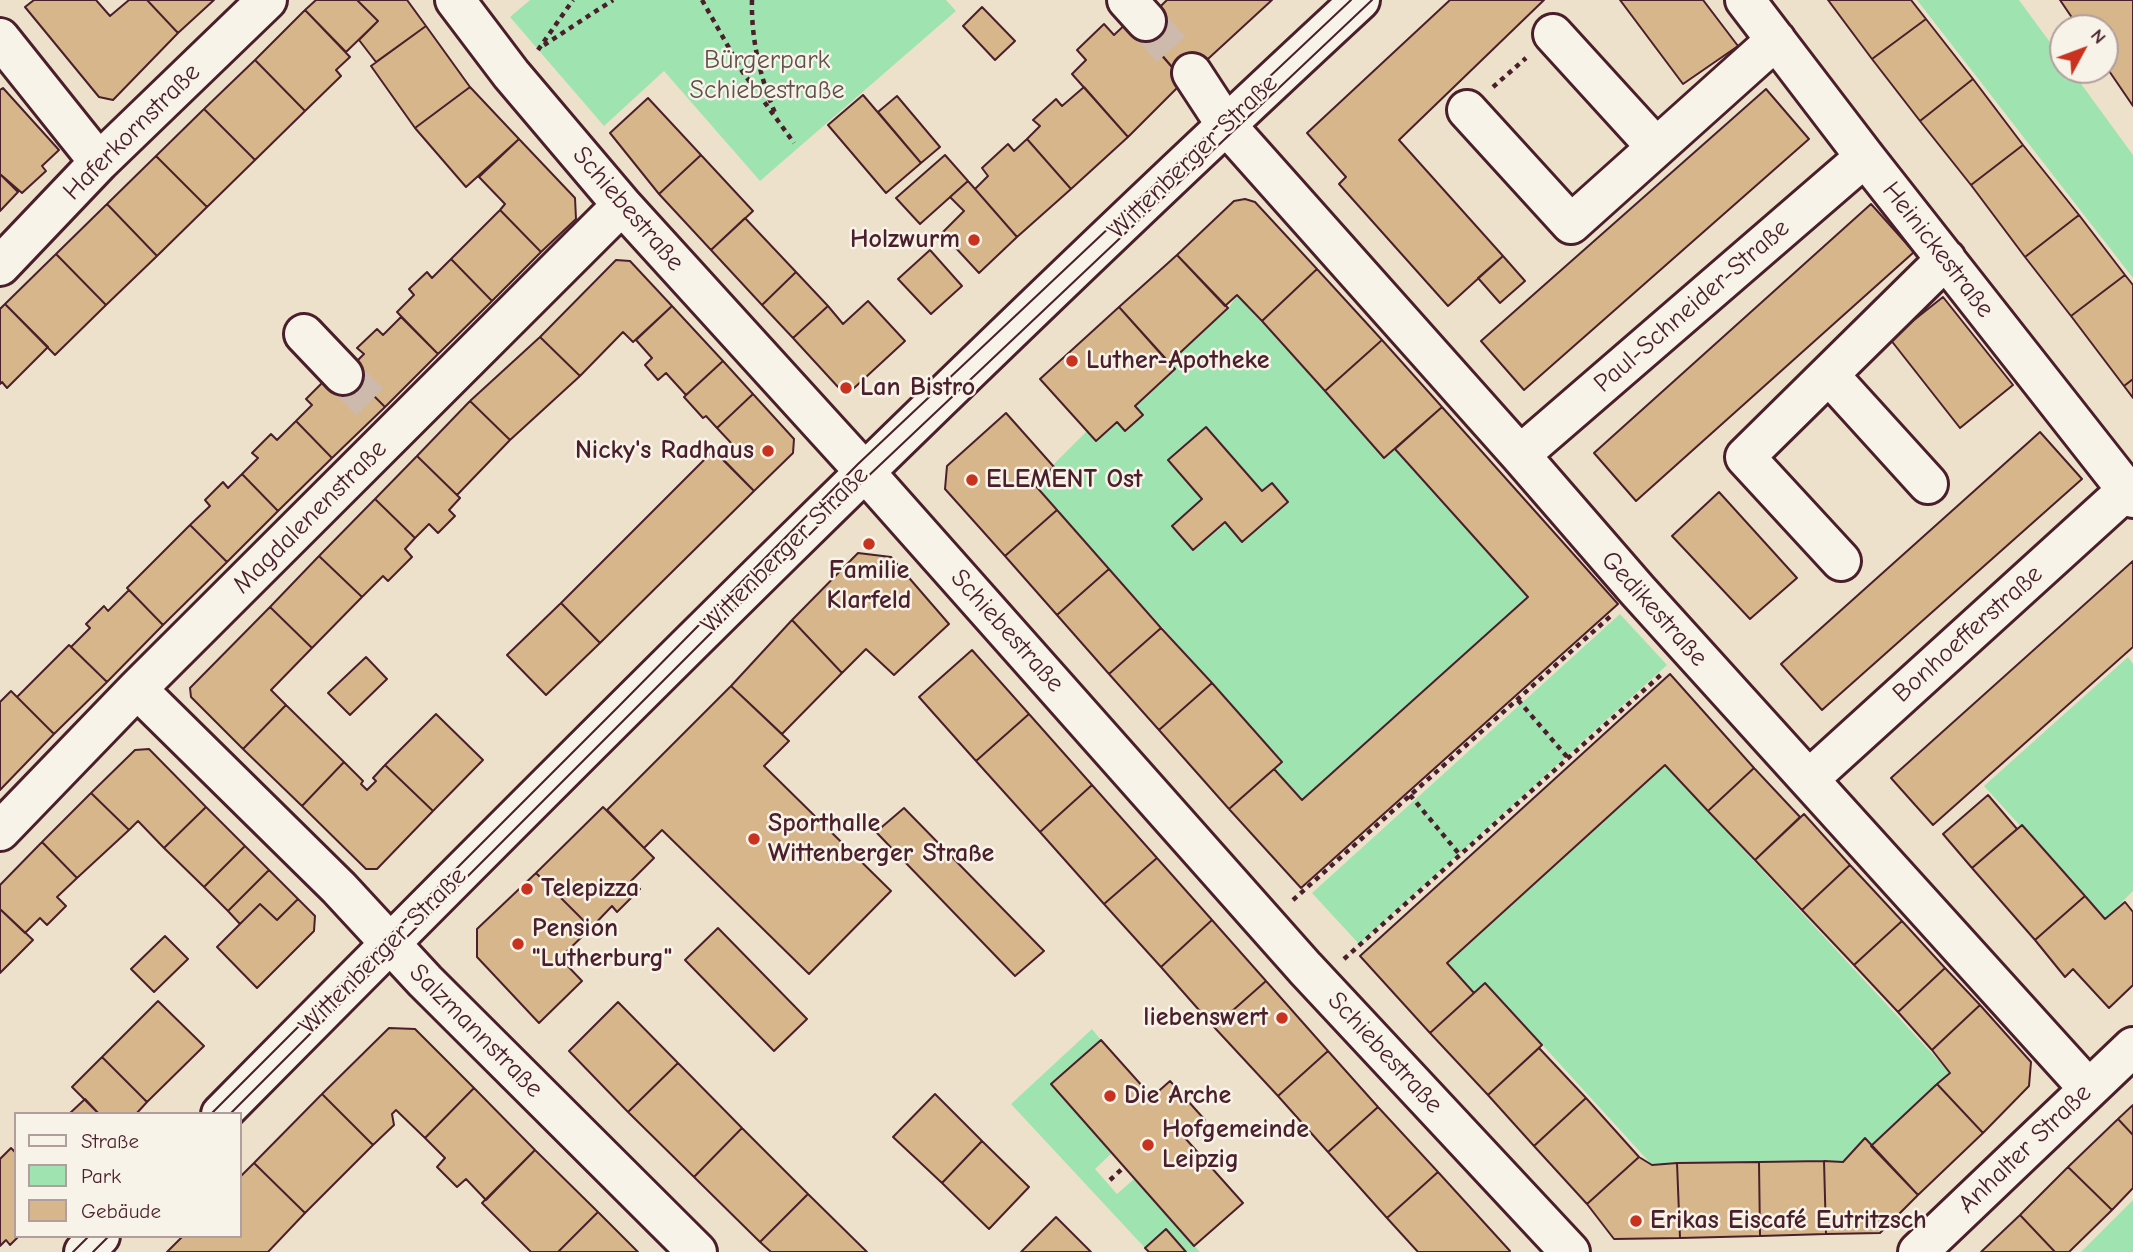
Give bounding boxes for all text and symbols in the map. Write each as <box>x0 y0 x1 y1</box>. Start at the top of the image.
north arrow <box>2049 14 2119 84</box>
text: N <box>2086 25 2111 48</box>
park label: Bürgerpark Schiebestraße <box>690 45 844 106</box>
street label: Haferkornstraße <box>57 57 207 207</box>
street label: Wittenberger Straße <box>1102 68 1284 246</box>
street label: Schiebestraße <box>565 140 691 278</box>
street label: Heinickestraße <box>1875 176 2001 324</box>
street label: Paul-Schneider-Straße <box>1588 213 1796 399</box>
place label: Holzwurm <box>850 224 960 256</box>
marker: Holzwurm <box>966 232 982 248</box>
place label: Luther-Apotheke <box>1086 345 1270 377</box>
marker: Luther-Apotheke <box>1064 353 1080 369</box>
place label: Lan Bistro <box>860 372 975 404</box>
marker: Lan Bistro <box>838 380 854 396</box>
street label: Magdalenenstraße <box>227 434 393 600</box>
place label: Nicky's Radhaus <box>575 435 754 467</box>
marker: Nicky's Radhaus <box>760 443 776 459</box>
street label: Wittenberger Straße <box>695 460 875 640</box>
place label: ELEMENT Ost <box>986 464 1143 496</box>
marker: ELEMENT Ost <box>964 472 980 488</box>
marker: Familie Klarfeld <box>861 536 877 552</box>
street label: Gedikestraße <box>1594 545 1714 673</box>
place label: Familie Klarfeld <box>827 555 911 616</box>
street label: Bonhoefferstraße <box>1887 559 2049 709</box>
street label: Schiebestraße <box>944 563 1070 699</box>
place label: Sporthalle Wittenberger Straße <box>768 808 994 870</box>
marker: Sporthalle Wittenberger Straße <box>746 831 762 847</box>
street label: Wittenberger Straße <box>293 861 473 1041</box>
place label: Telepizza <box>541 873 639 905</box>
marker: Telepizza <box>519 881 535 897</box>
place label: Pension "Lutherburg" <box>532 913 672 974</box>
marker: Pension "Lutherburg" <box>510 936 526 952</box>
street label: Salzmannstraße <box>403 958 549 1104</box>
street label: Schiebestraße <box>1321 986 1449 1120</box>
place label: liebenswert <box>1143 1002 1268 1034</box>
marker: liebenswert <box>1274 1010 1290 1026</box>
street label: Anhalter Straße <box>1952 1078 2098 1220</box>
place label: Die Arche <box>1124 1080 1231 1112</box>
marker: Die Arche <box>1102 1088 1118 1104</box>
legend <box>14 1112 242 1238</box>
place label: Hofgemeinde Leipzig <box>1162 1114 1309 1176</box>
text: Straße <box>81 1129 139 1153</box>
marker: Hofgemeinde Leipzig <box>1140 1137 1156 1153</box>
text: Park <box>81 1164 121 1188</box>
text: Gebäude <box>81 1199 161 1223</box>
place label: Erikas Eiscafé Eutritzsch <box>1650 1205 1927 1237</box>
marker: Erikas Eiscafé Eutritzsch <box>1628 1213 1644 1229</box>

